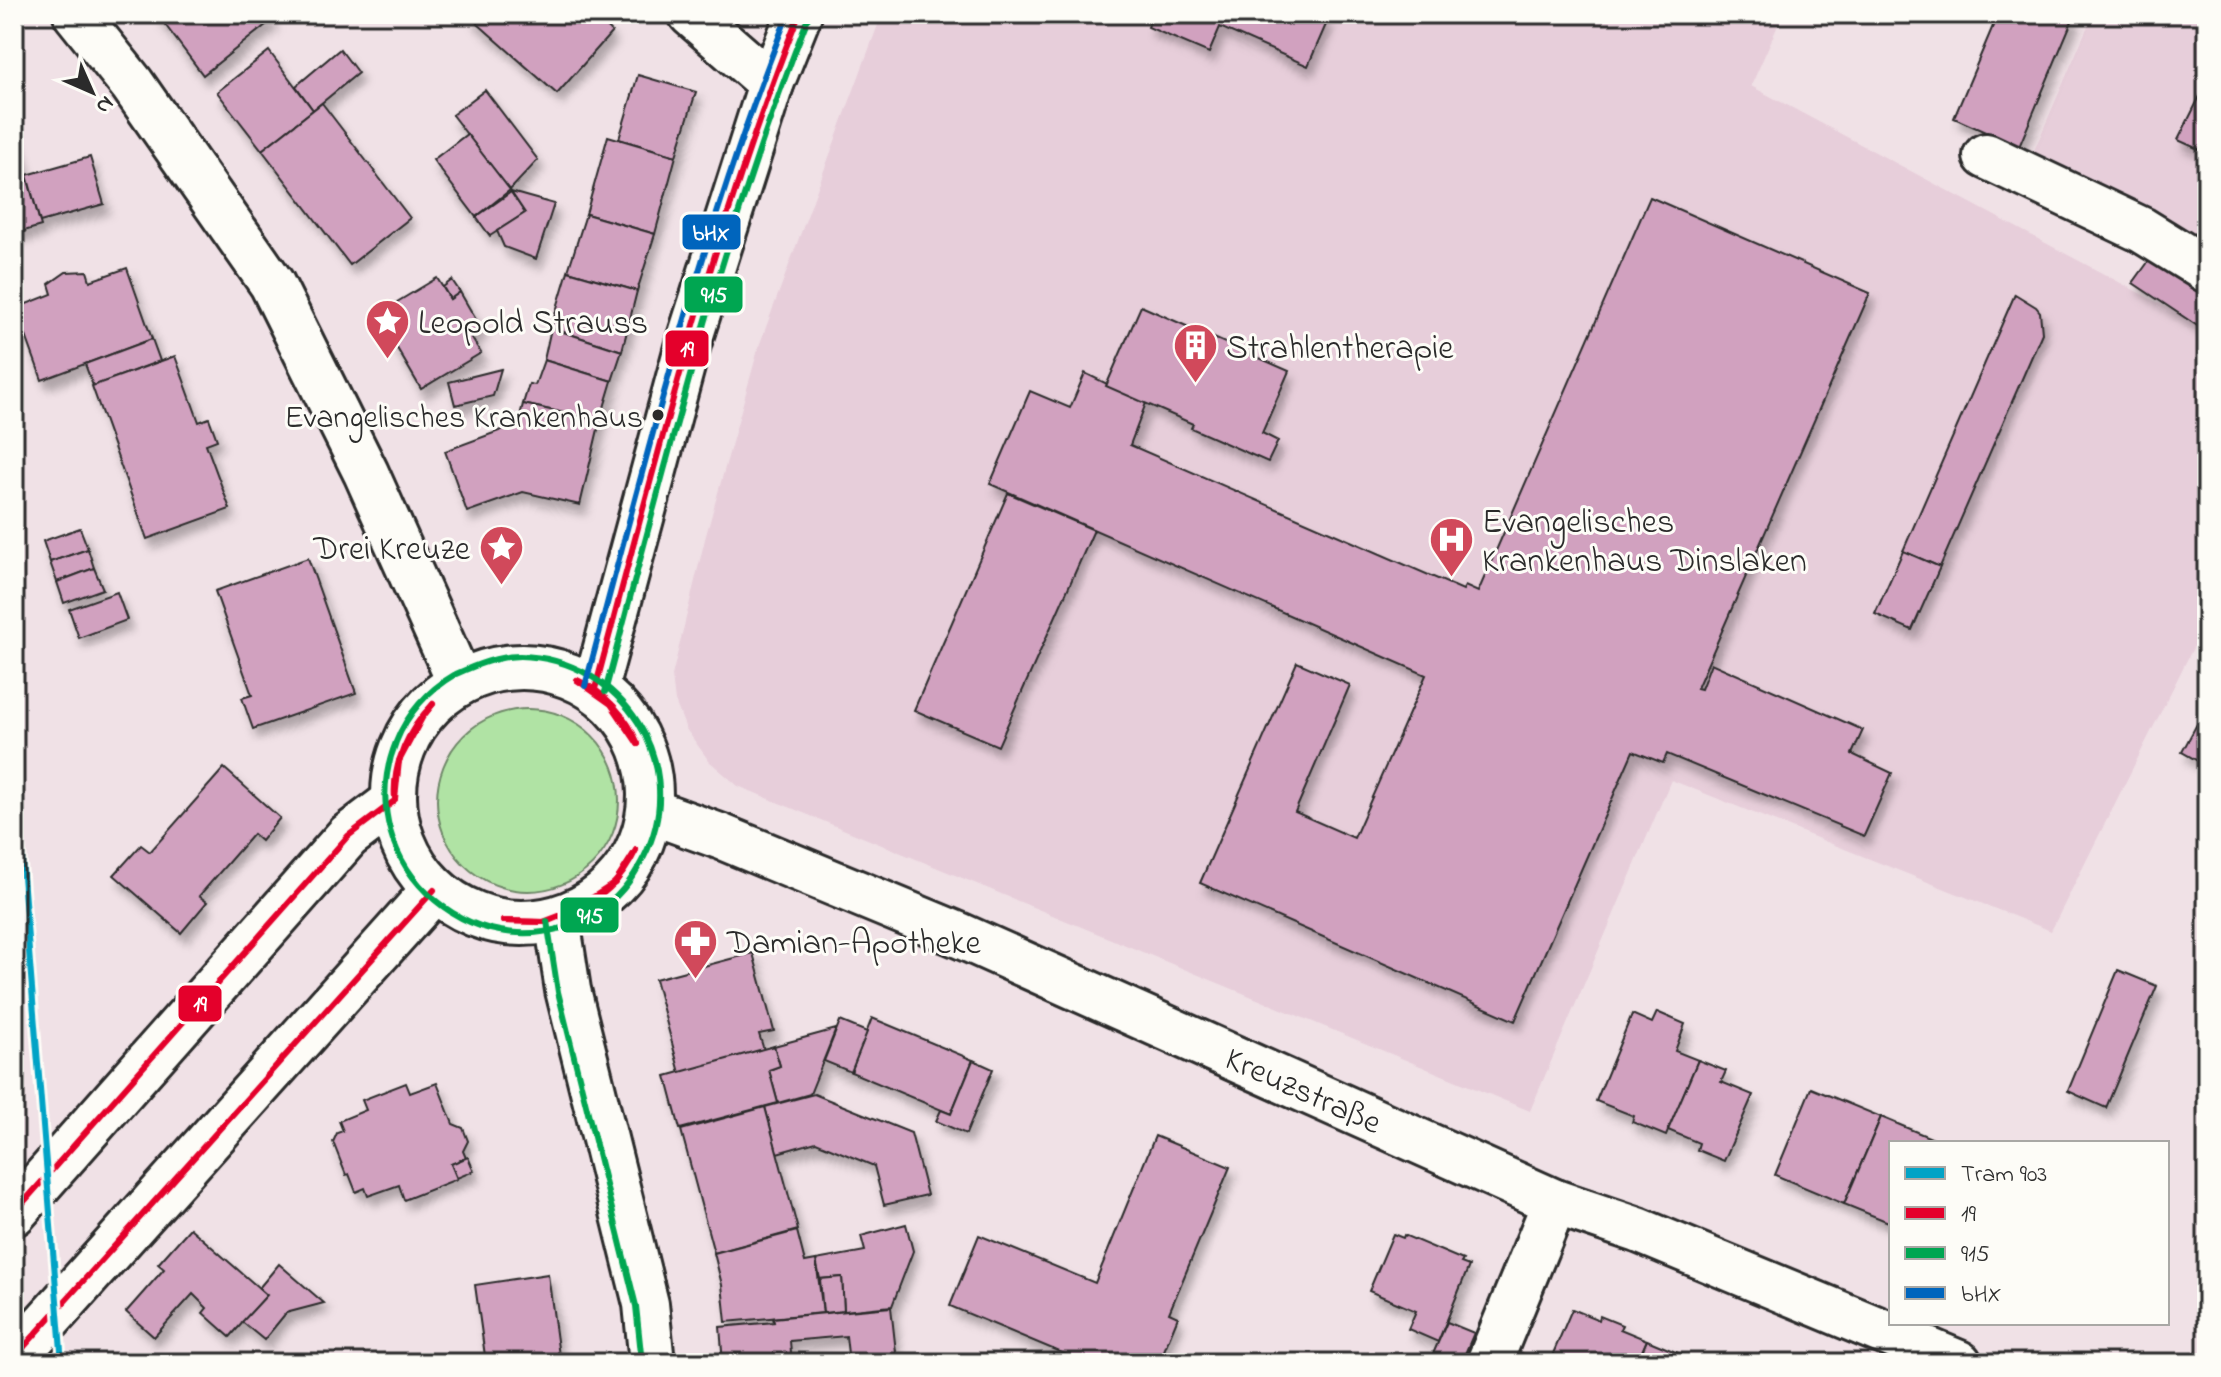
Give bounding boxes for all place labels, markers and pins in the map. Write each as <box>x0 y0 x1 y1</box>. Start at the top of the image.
place icon: Leopold Strauss <box>363 297 411 360</box>
place label: Leopold Strauss <box>418 300 648 350</box>
building icon: Strahlentherapie <box>1171 322 1219 385</box>
place label: Strahlentherapie <box>1226 325 1454 375</box>
place label: Evangelisches Krankenhaus <box>284 396 643 443</box>
marker: Evangelisches Krankenhaus <box>650 407 666 423</box>
place label: Evangelisches Krankenhaus Dinslaken <box>1482 499 1807 588</box>
hospital icon: Evangelisches Krankenhaus Dinslaken <box>1427 516 1475 579</box>
place icon: Drei Kreuze <box>477 523 525 586</box>
place label: Drei Kreuze <box>313 526 471 576</box>
pharmacy icon: Damian-Apotheke <box>672 917 720 980</box>
place label: Damian-Apotheke <box>726 920 982 970</box>

